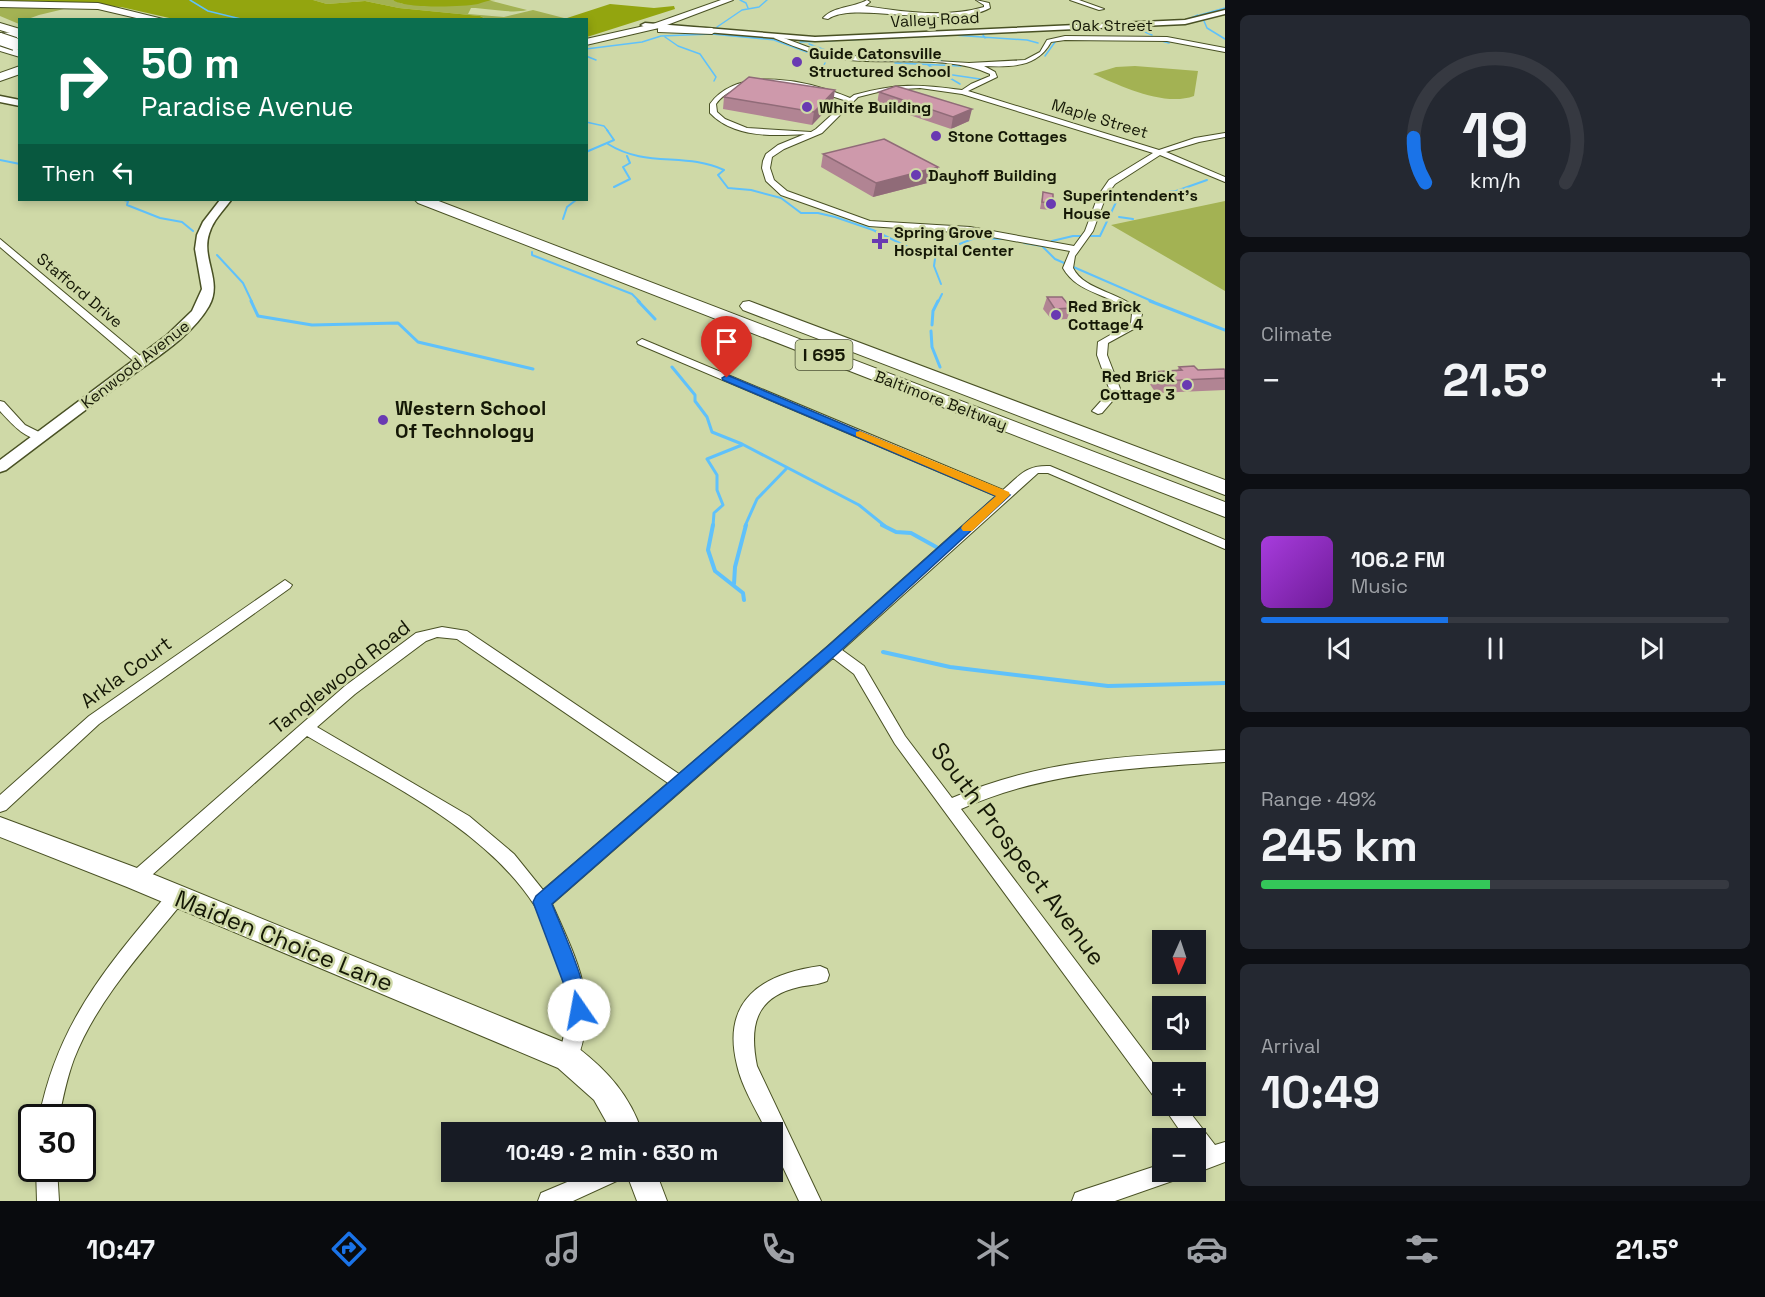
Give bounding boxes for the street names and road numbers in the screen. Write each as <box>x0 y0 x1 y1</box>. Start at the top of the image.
street label: Valley Road <box>890 7 980 32</box>
street label: Oak Street <box>1071 15 1153 36</box>
street label: Maple Street <box>1049 94 1151 143</box>
street label: Stafford Drive <box>32 248 127 333</box>
street label: Kenwood Avenue <box>77 316 194 413</box>
road number: I 695 <box>796 340 852 370</box>
street label: Baltimore Beltway <box>871 365 1010 435</box>
street label: Tanglewood Road <box>265 614 415 740</box>
street label: Arkla Court <box>75 630 177 714</box>
street label: South Prospect Avenue <box>924 736 1113 972</box>
street label: Maiden Choice Lane <box>171 883 398 998</box>

